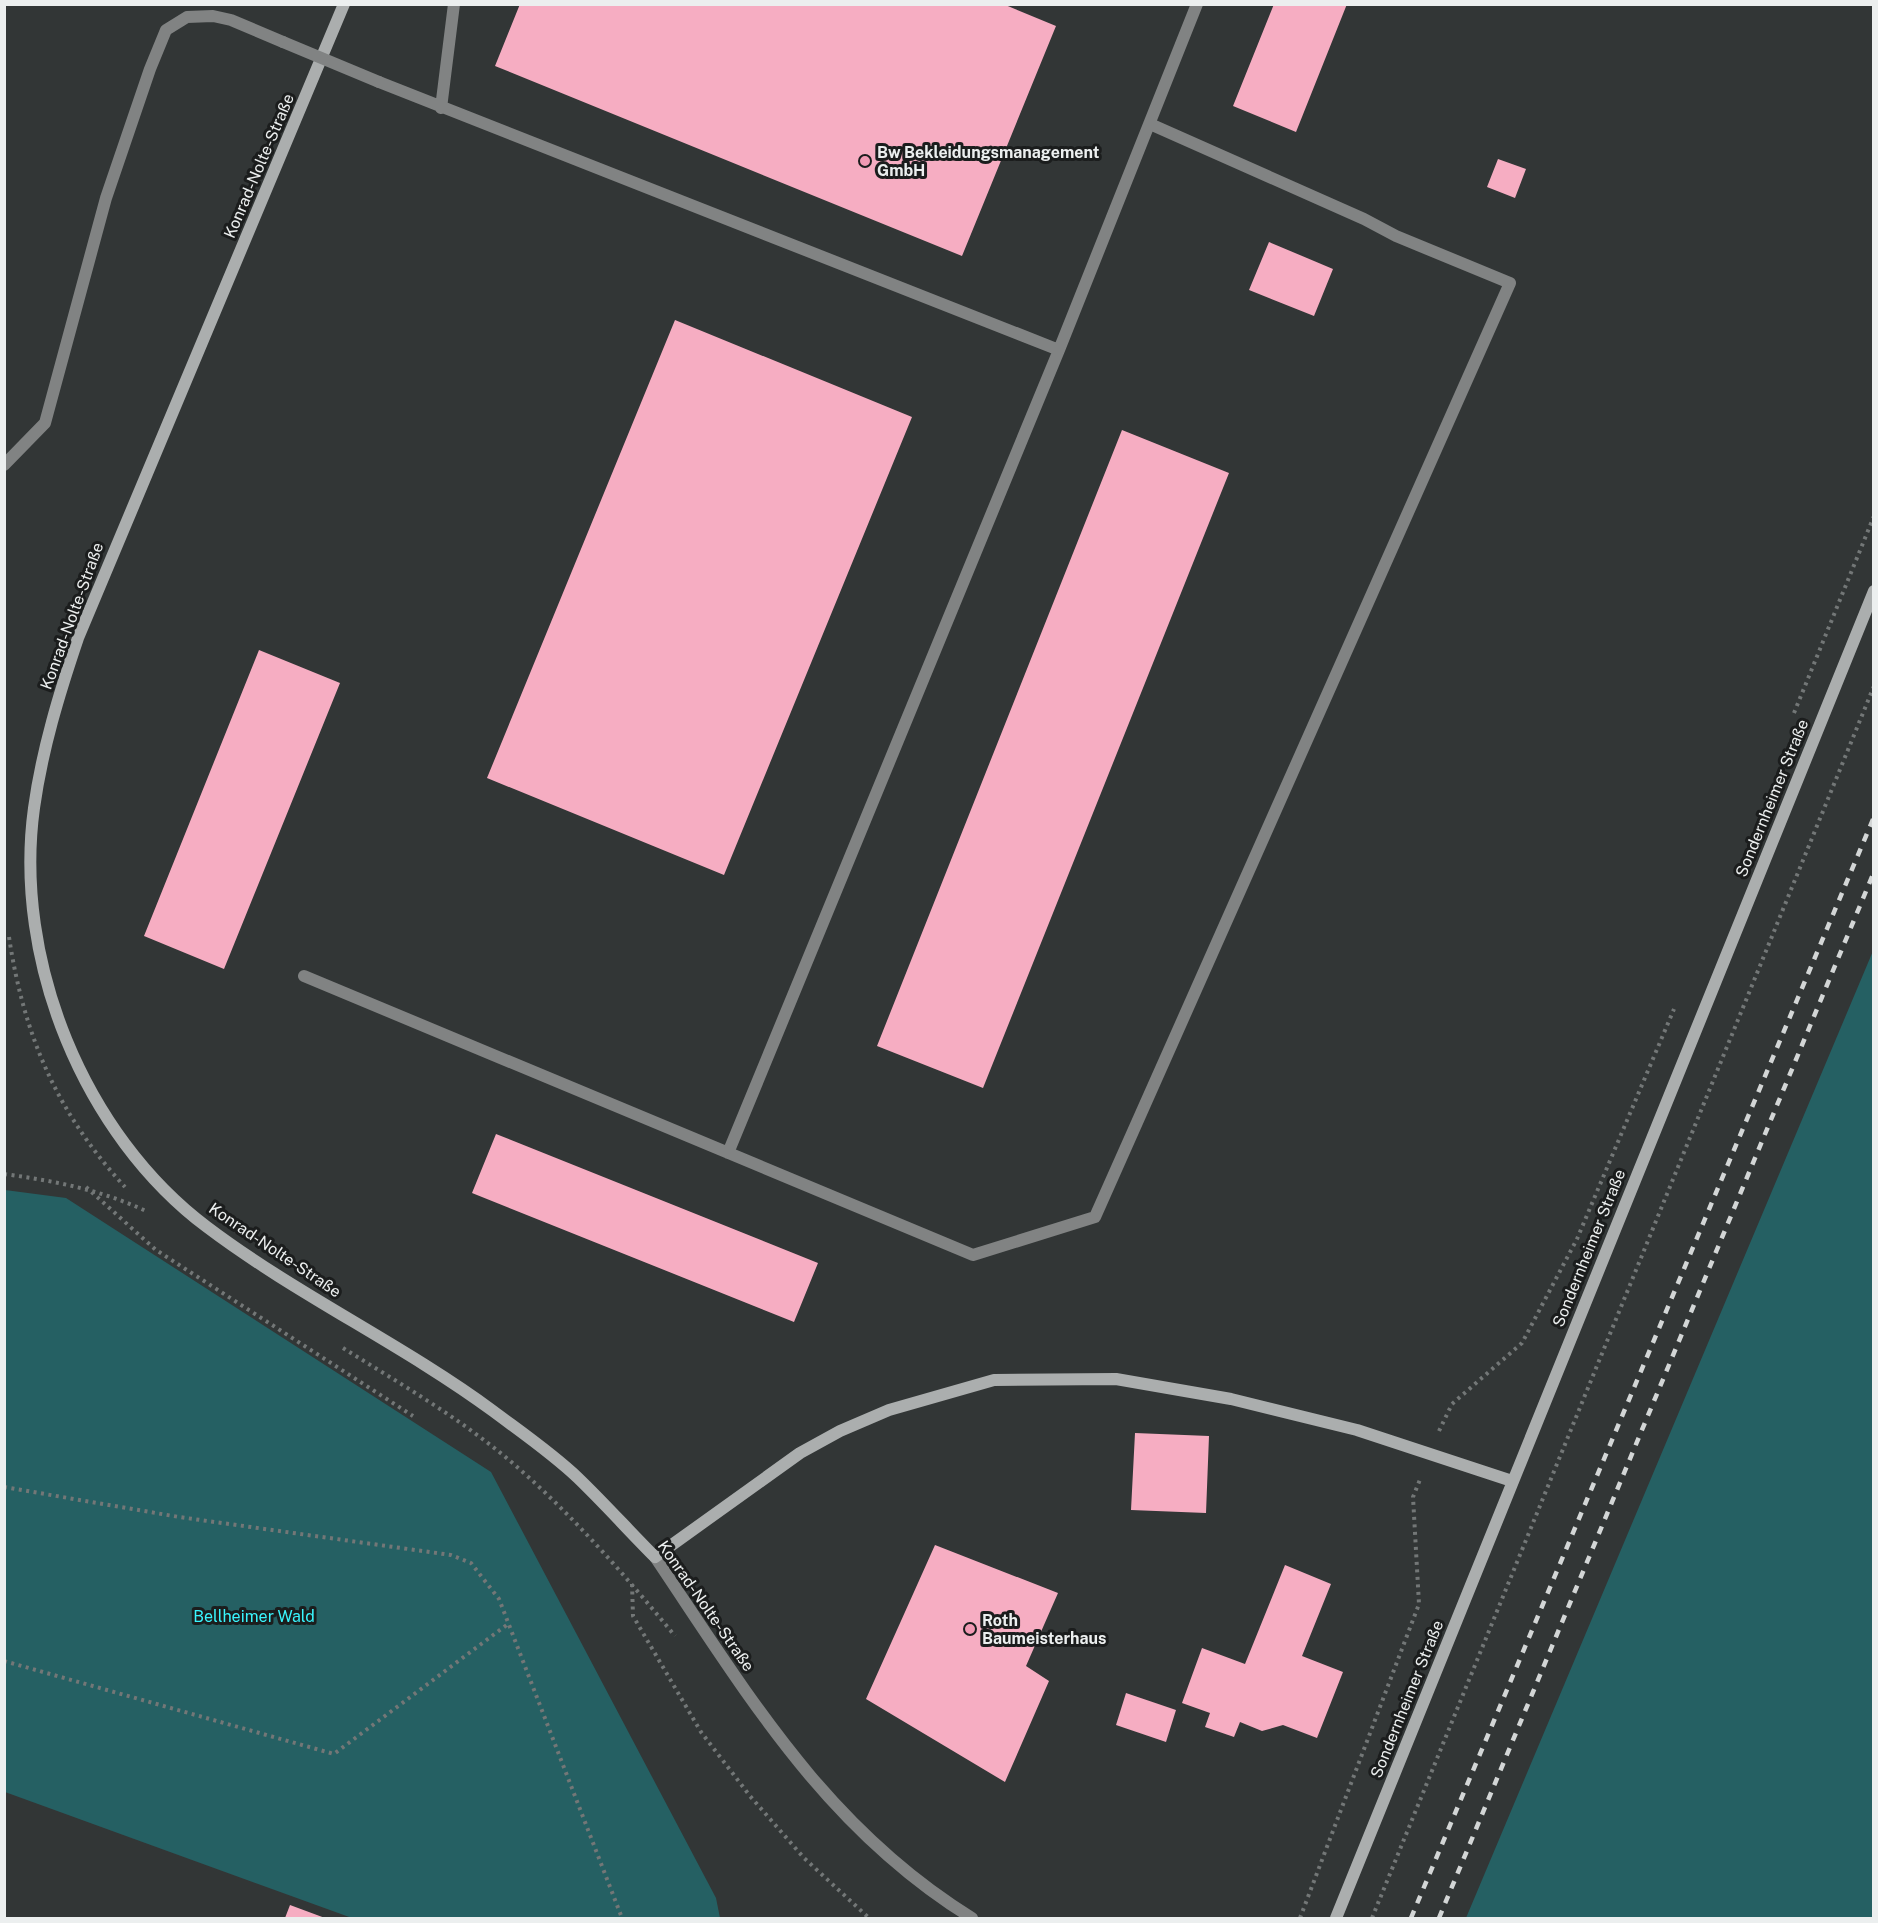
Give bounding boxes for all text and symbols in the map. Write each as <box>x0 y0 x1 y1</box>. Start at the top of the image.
street label: Konrad-Nolte-Straße <box>220 91 298 241</box>
place label: Bw Bekleidungsmanagement GmbH <box>877 143 1100 180</box>
marker: Bw Bekleidungsmanagement GmbH <box>858 154 872 168</box>
street label: Konrad-Nolte-Straße <box>37 540 107 692</box>
street label: Sondernheimer Straße <box>1732 716 1812 880</box>
street label: Sondernheimer Straße <box>1549 1166 1629 1330</box>
street label: Konrad-Nolte-Straße <box>205 1199 345 1301</box>
street label: Konrad-Nolte-Straße <box>654 1537 758 1675</box>
park label: Bellheimer Wald <box>193 1607 315 1626</box>
place label: Roth Baumeisterhaus <box>982 1611 1106 1648</box>
street label: Sondernheimer Straße <box>1367 1617 1447 1781</box>
marker: Roth Baumeisterhaus <box>963 1622 977 1636</box>

